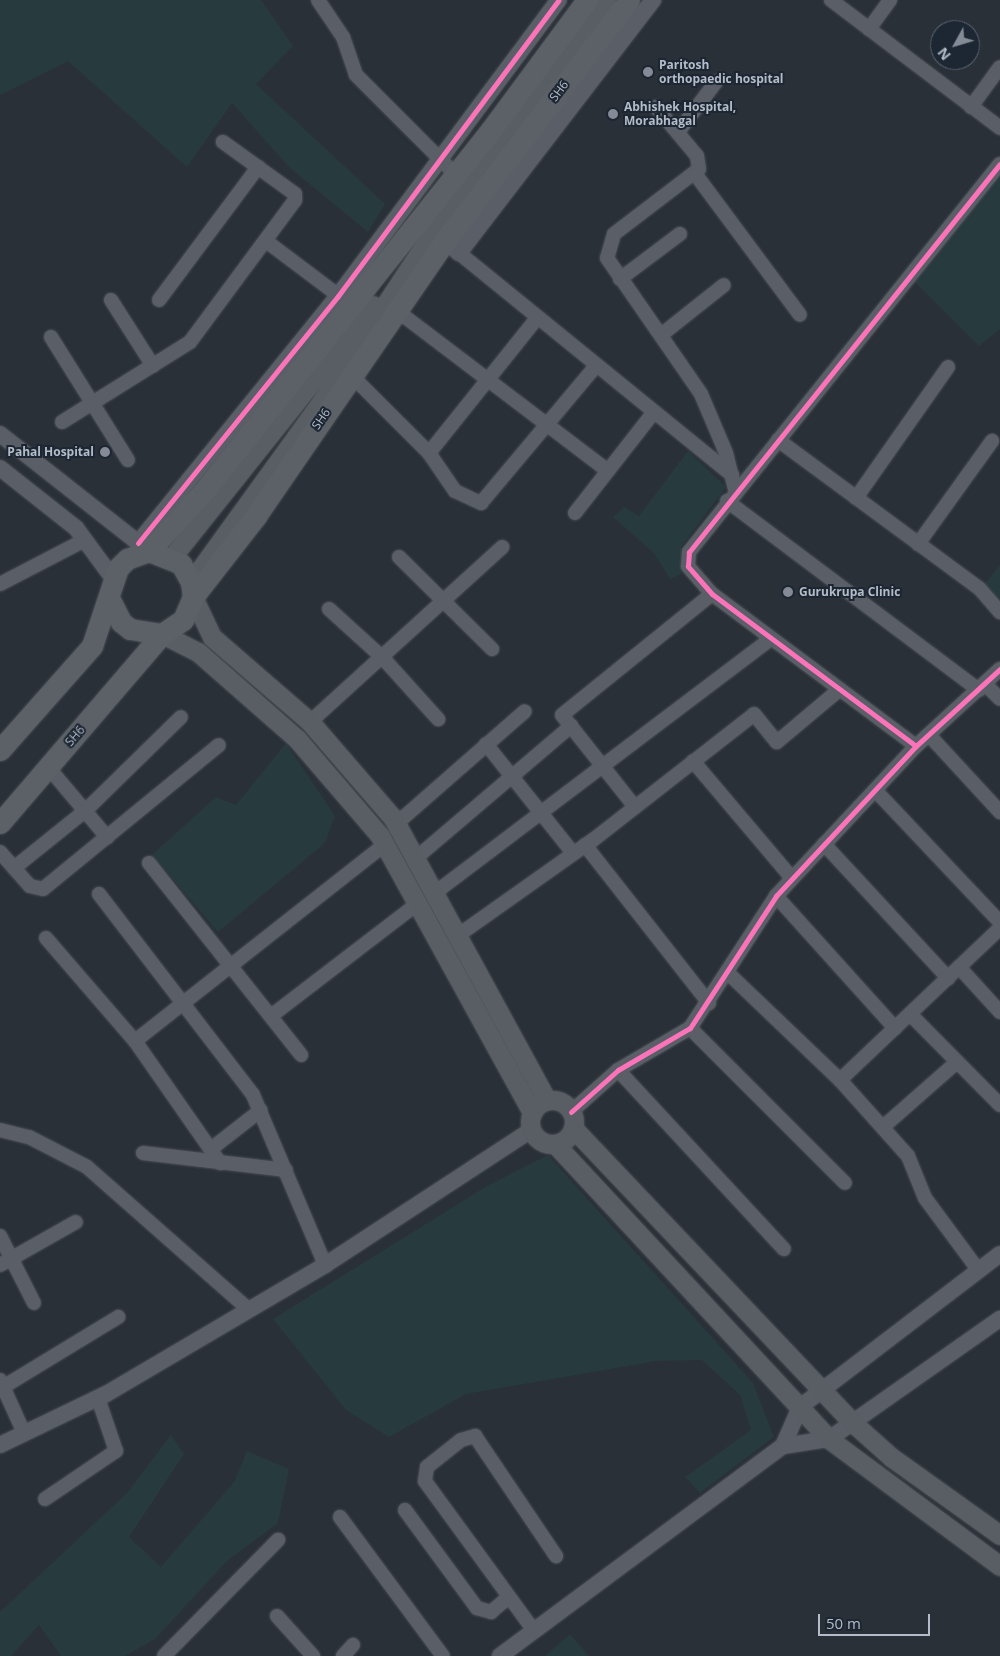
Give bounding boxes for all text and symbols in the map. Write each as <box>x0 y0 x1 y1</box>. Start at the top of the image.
north arrow <box>930 20 980 70</box>
text: N <box>933 44 955 65</box>
place label: Paritosh orthopaedic hospital <box>659 58 784 86</box>
marker: Paritosh orthopaedic hospital <box>641 65 655 79</box>
street label: SH6 <box>547 78 571 104</box>
place label: Abhishek Hospital, Morabhagal <box>624 100 736 128</box>
marker: Abhishek Hospital, Morabhagal <box>606 107 620 121</box>
street label: SH6 <box>309 406 333 432</box>
place label: Pahal Hospital <box>7 445 94 459</box>
marker: Pahal Hospital <box>98 445 112 459</box>
marker: Gurukrupa Clinic <box>781 585 795 599</box>
place label: Gurukrupa Clinic <box>799 585 900 599</box>
street label: SH6 <box>62 723 88 749</box>
scale bar <box>820 1604 932 1636</box>
text: 50 m <box>826 1613 861 1633</box>

